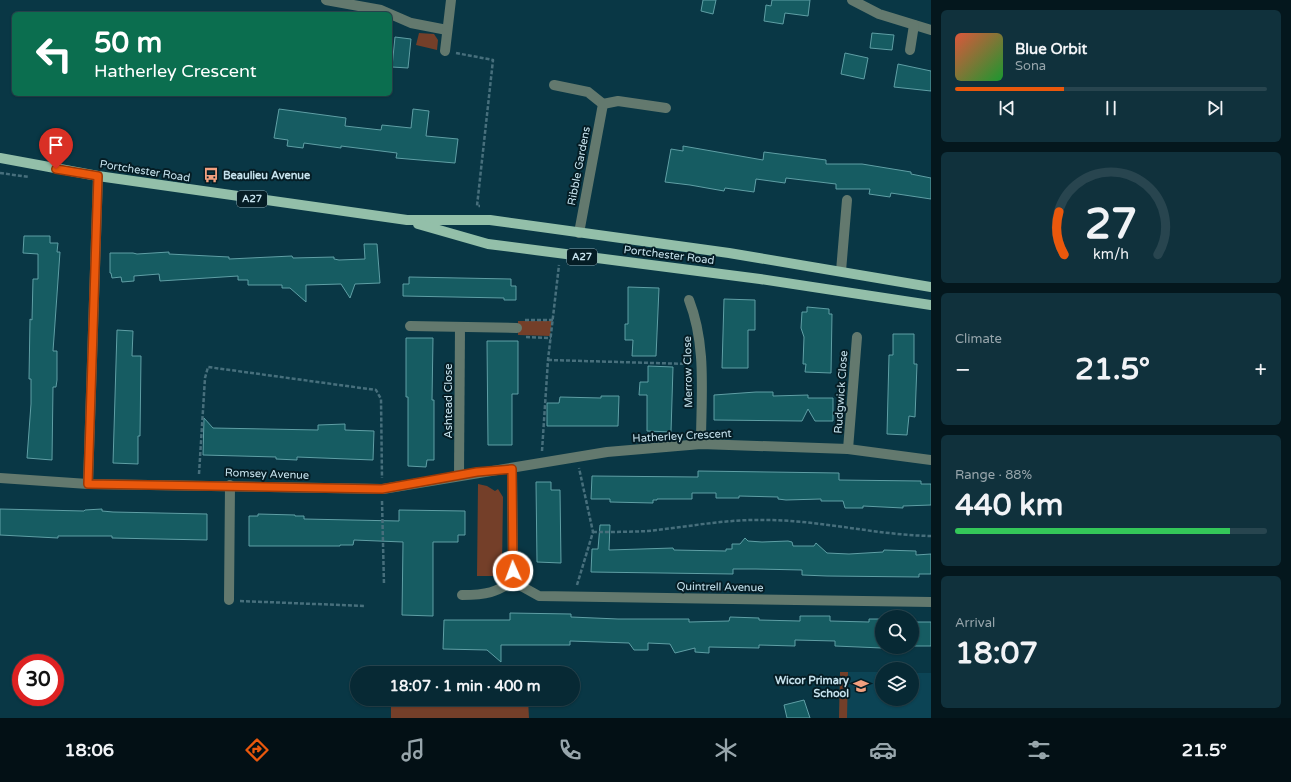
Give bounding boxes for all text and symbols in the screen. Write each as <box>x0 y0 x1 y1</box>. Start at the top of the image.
text: 50 m <box>94 26 162 60</box>
icon: left <box>28 28 80 80</box>
text: Blue Orbit <box>1015 40 1087 58</box>
text: Sona <box>1015 58 1046 74</box>
text: Hatherley Crescent <box>94 60 257 82</box>
icon: previous <box>996 97 1018 119</box>
icon: pause <box>1100 97 1122 119</box>
icon: next <box>1204 97 1226 119</box>
street label: Ribble Gardens <box>565 126 593 206</box>
pin <box>39 128 73 169</box>
icon: arrive <box>45 134 67 156</box>
street label: Portchester Road <box>99 157 191 185</box>
bus stop icon: Beaulieu Avenue <box>202 166 220 184</box>
place label: Beaulieu Avenue <box>223 169 311 182</box>
road number: A27 <box>237 191 267 207</box>
text: 27 <box>1085 200 1137 250</box>
street label: Portchester Road <box>623 243 715 267</box>
text: km/h <box>1093 246 1129 263</box>
road number: A27 <box>567 249 597 265</box>
text: Climate <box>955 331 1002 347</box>
street label: Merrow Close <box>681 336 695 408</box>
street label: Rudgwick Close <box>832 350 850 434</box>
text: 21.5° <box>1075 351 1150 388</box>
text: − <box>955 357 971 383</box>
text: + <box>1255 357 1267 383</box>
street label: Ashtead Close <box>442 364 455 438</box>
street label: Hatherley Crescent <box>632 427 732 445</box>
street label: Romsey Avenue <box>225 466 309 482</box>
text: Range · 88% <box>955 467 1032 483</box>
text: 440 km <box>955 487 1063 524</box>
position arrow <box>492 550 534 592</box>
street label: Quintrell Avenue <box>676 580 764 594</box>
map controls <box>875 610 919 706</box>
button: search <box>875 610 919 654</box>
text: Arrival <box>955 615 995 631</box>
text: 18:07 <box>955 635 1038 672</box>
speed limit sign: 30 <box>12 654 64 706</box>
button: layers <box>875 662 919 706</box>
place label: Wicor Primary School <box>775 674 849 700</box>
text: 18:07 · 1 min · 400 m <box>390 677 540 695</box>
school or university icon: Wicor Primary School <box>852 677 870 695</box>
icon: directions <box>243 736 271 764</box>
icon: music <box>399 736 427 764</box>
icon: phone <box>556 736 584 764</box>
icon: climate <box>712 736 740 764</box>
icon: car <box>869 736 897 764</box>
icon: filters <box>1025 736 1053 764</box>
text: 18:06 <box>64 739 114 761</box>
text: 21.5° <box>1182 739 1227 761</box>

